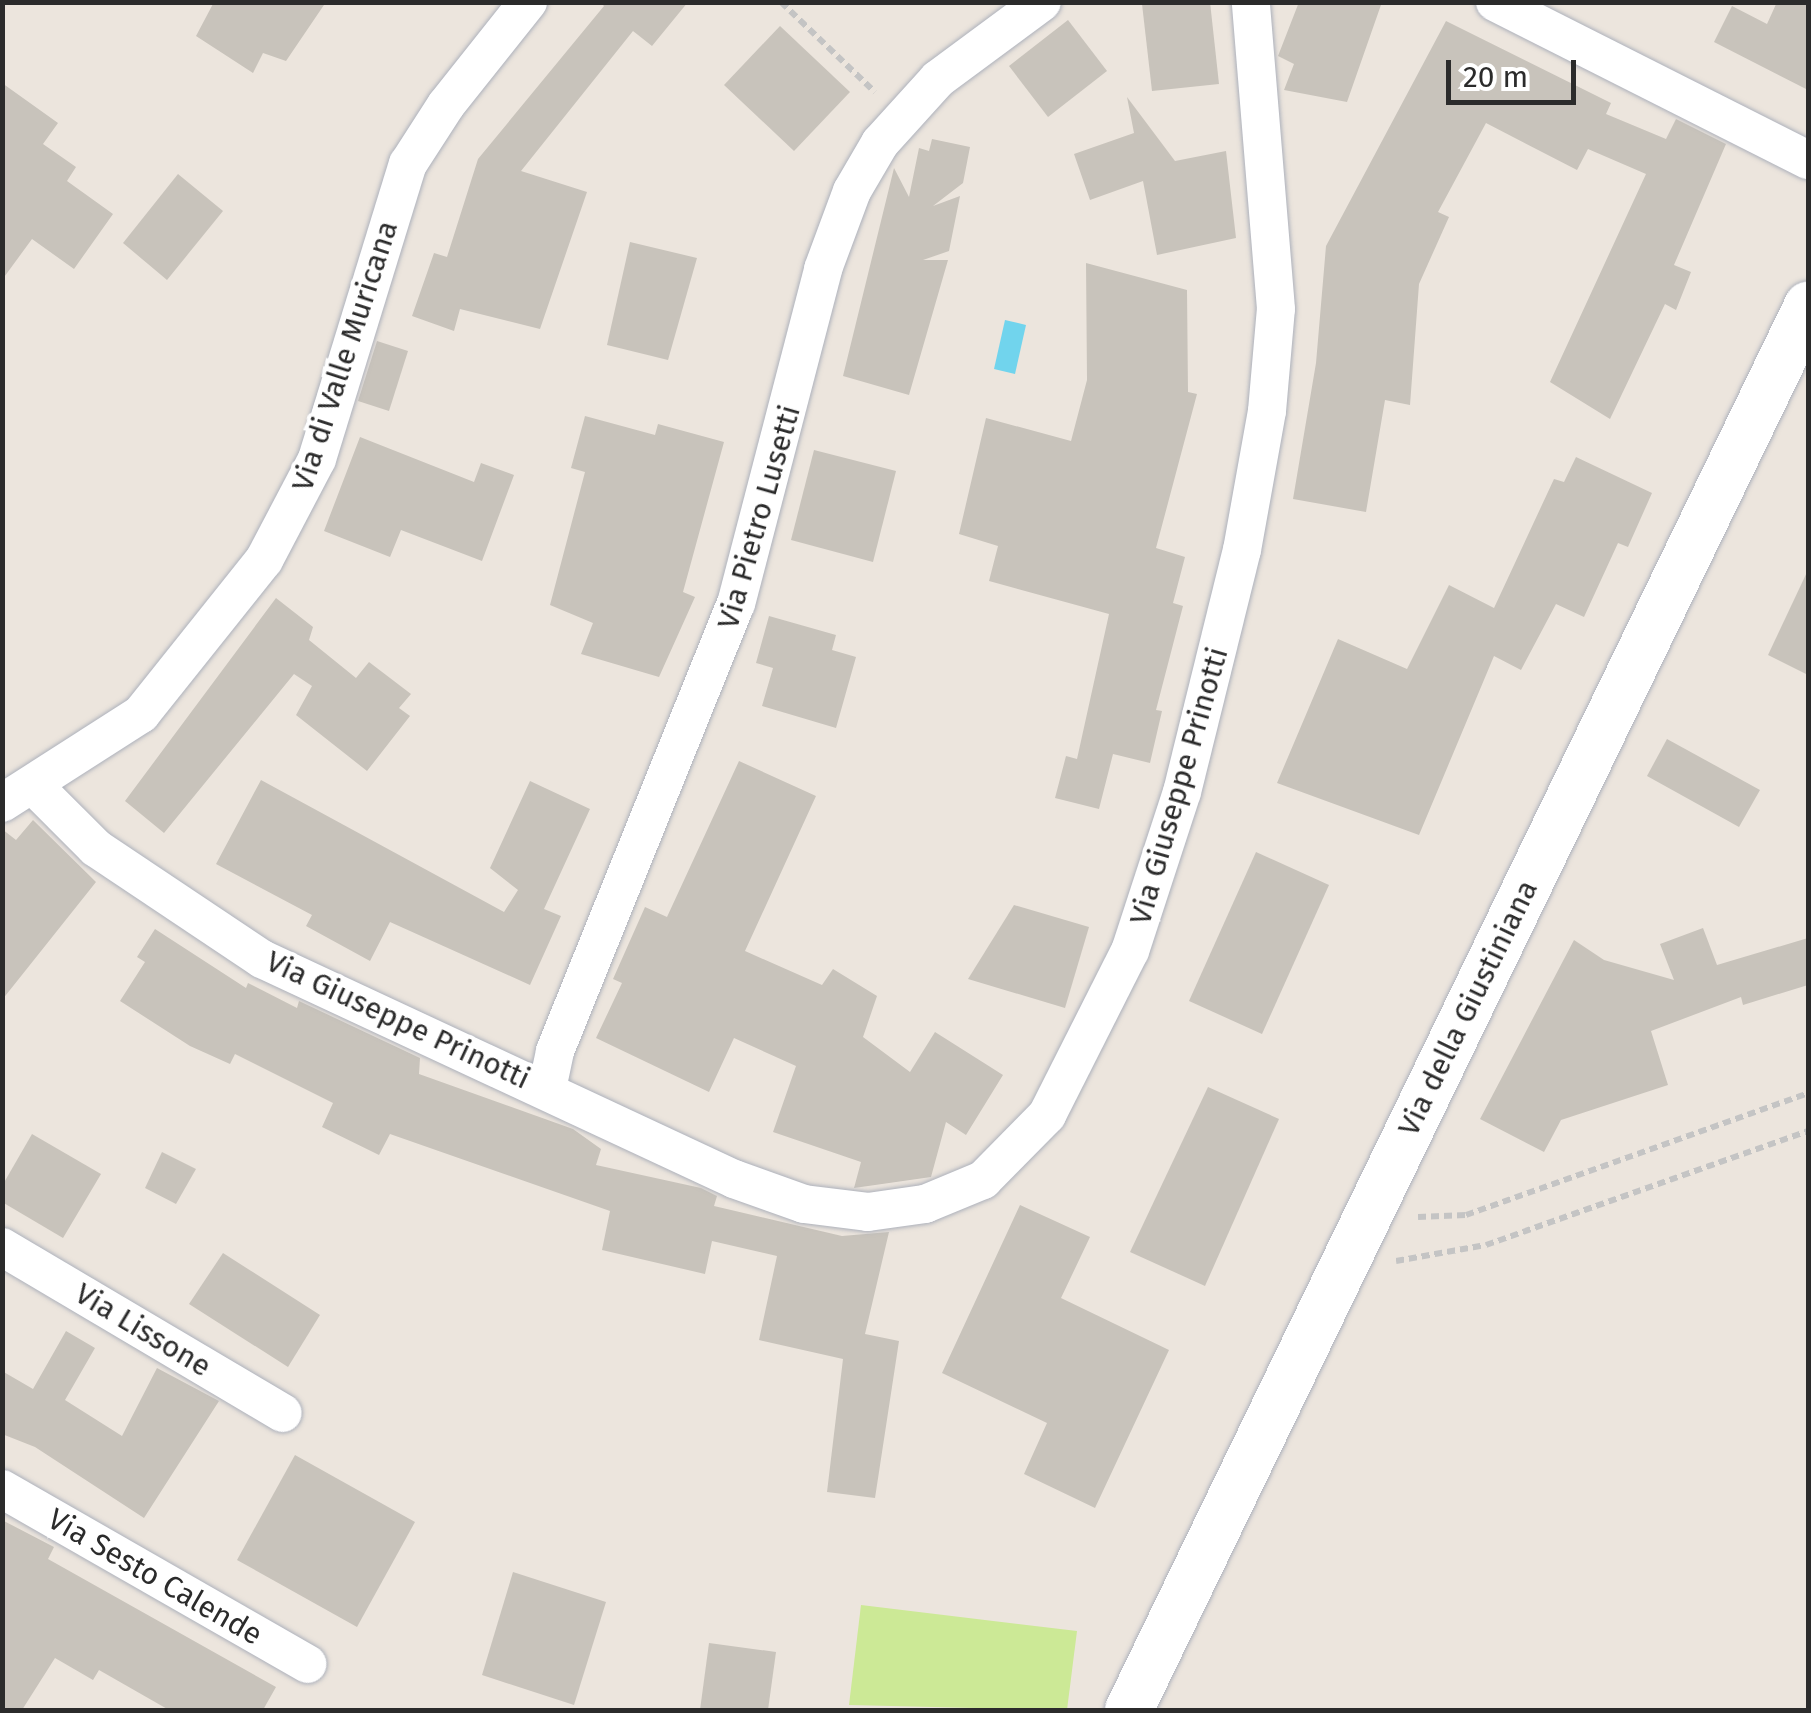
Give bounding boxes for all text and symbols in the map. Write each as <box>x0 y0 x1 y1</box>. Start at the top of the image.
scale bar <box>1451 40 1581 102</box>
text: 20 m <box>1463 59 1528 95</box>
street label: Via di Valle Muricana <box>284 216 406 496</box>
street label: Via Pietro Lusetti <box>710 401 808 633</box>
street label: Via Giuseppe Prinotti <box>1122 643 1236 929</box>
street label: Via della Giustiniana <box>1390 874 1546 1142</box>
street label: Via Giuseppe Prinotti <box>260 943 536 1097</box>
street label: Via Lissone <box>69 1275 217 1385</box>
street label: Via Sesto Calende <box>41 1501 269 1653</box>

